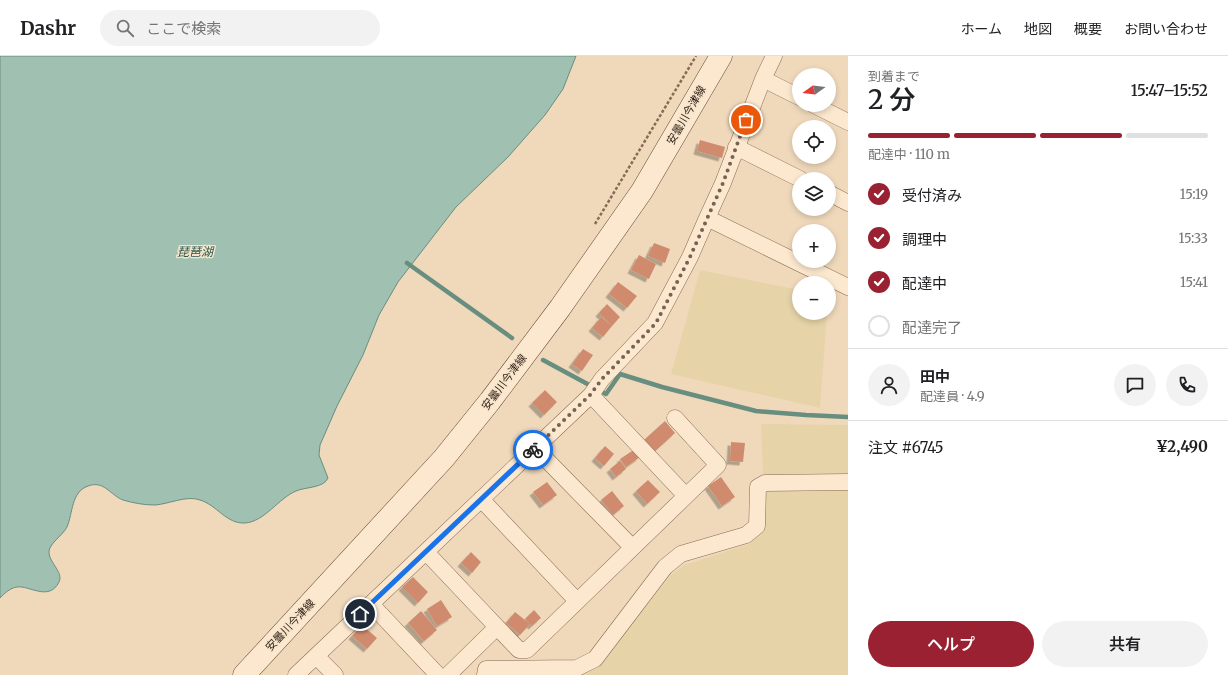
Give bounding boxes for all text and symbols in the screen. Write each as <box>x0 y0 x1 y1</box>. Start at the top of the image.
search box <box>100 10 380 46</box>
text: Dashr <box>20 16 76 40</box>
icon: search <box>114 17 136 39</box>
text: ここで検索 <box>146 19 221 38</box>
text: ホーム <box>960 20 1002 38</box>
text: 地図 <box>1024 20 1052 38</box>
text: 概要 <box>1074 20 1102 38</box>
text: お問い合わせ <box>1124 20 1208 38</box>
north arrow <box>792 68 836 112</box>
map controls <box>792 68 836 320</box>
text: 到着まで <box>868 68 920 85</box>
text: 15:47–15:52 <box>1131 81 1208 100</box>
street label: 安曇川今津線 <box>663 83 709 147</box>
text: 2 分 <box>868 83 916 116</box>
pin <box>729 103 763 137</box>
icon: bag <box>735 109 757 131</box>
button: locate <box>792 120 836 164</box>
text: 配達中 · 110 m <box>868 146 950 163</box>
button: layers <box>792 172 836 216</box>
icon: check <box>868 183 890 205</box>
text: 受付済み <box>902 186 962 205</box>
text: 15:19 <box>1180 186 1208 203</box>
button: + <box>792 224 836 268</box>
icon: check <box>868 227 890 249</box>
text: 調理中 <box>902 230 947 249</box>
text: 15:33 <box>1179 230 1208 247</box>
water label: 琵琶湖 <box>177 244 215 259</box>
icon: check <box>868 271 890 293</box>
text: 配達中 <box>902 274 947 293</box>
text: 15:41 <box>1180 274 1208 291</box>
button: − <box>792 276 836 320</box>
text: 配達完了 <box>902 318 962 337</box>
street label: 安曇川今津線 <box>479 351 529 413</box>
button: person <box>868 364 910 406</box>
button: chat <box>1114 364 1156 406</box>
button: phone <box>1166 364 1208 406</box>
text: 田中 <box>920 367 950 386</box>
text: 配達員 · 4.9 <box>920 388 985 405</box>
courier <box>513 430 553 470</box>
text: ¥2,490 <box>1156 437 1208 456</box>
text: 注文 #6745 <box>868 438 944 457</box>
icon: bike <box>522 439 544 461</box>
street label: 安曇川今津線 <box>262 596 318 654</box>
pin <box>343 597 377 631</box>
icon: home <box>349 603 371 625</box>
button: ヘルプ <box>868 621 1034 667</box>
button: 共有 <box>1042 621 1208 667</box>

